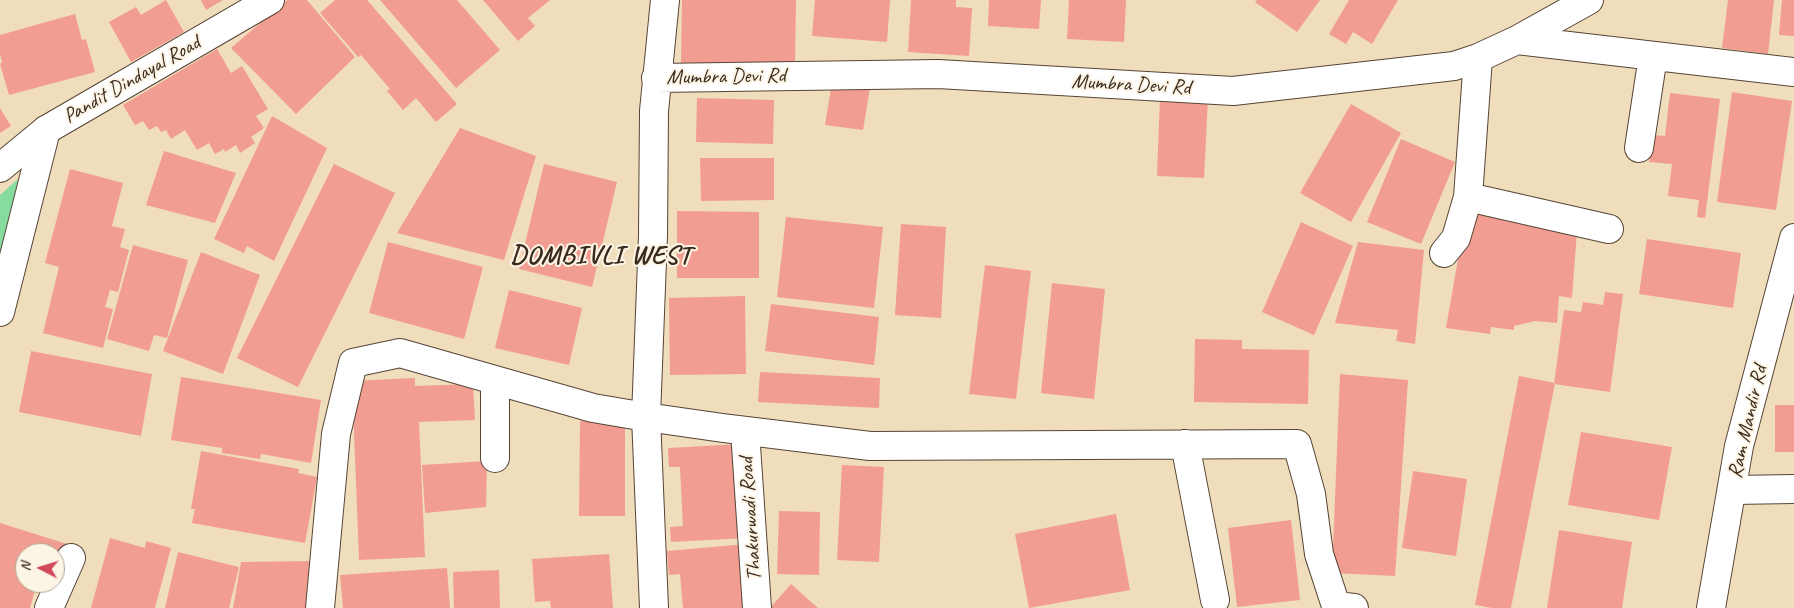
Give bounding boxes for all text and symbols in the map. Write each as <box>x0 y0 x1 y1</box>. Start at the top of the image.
street label: Pandit Dindayal Road <box>59 31 205 129</box>
street label: Mumbra Devi Rd <box>666 63 786 91</box>
street label: Mumbra Devi Rd <box>1071 69 1191 101</box>
district label: DOMBIVLI WEST <box>509 240 693 272</box>
street label: Ram Mandir Rd <box>1723 363 1773 481</box>
street label: Thakurwadi Road <box>734 456 768 582</box>
north arrow <box>15 543 65 593</box>
text: N <box>17 562 34 572</box>

